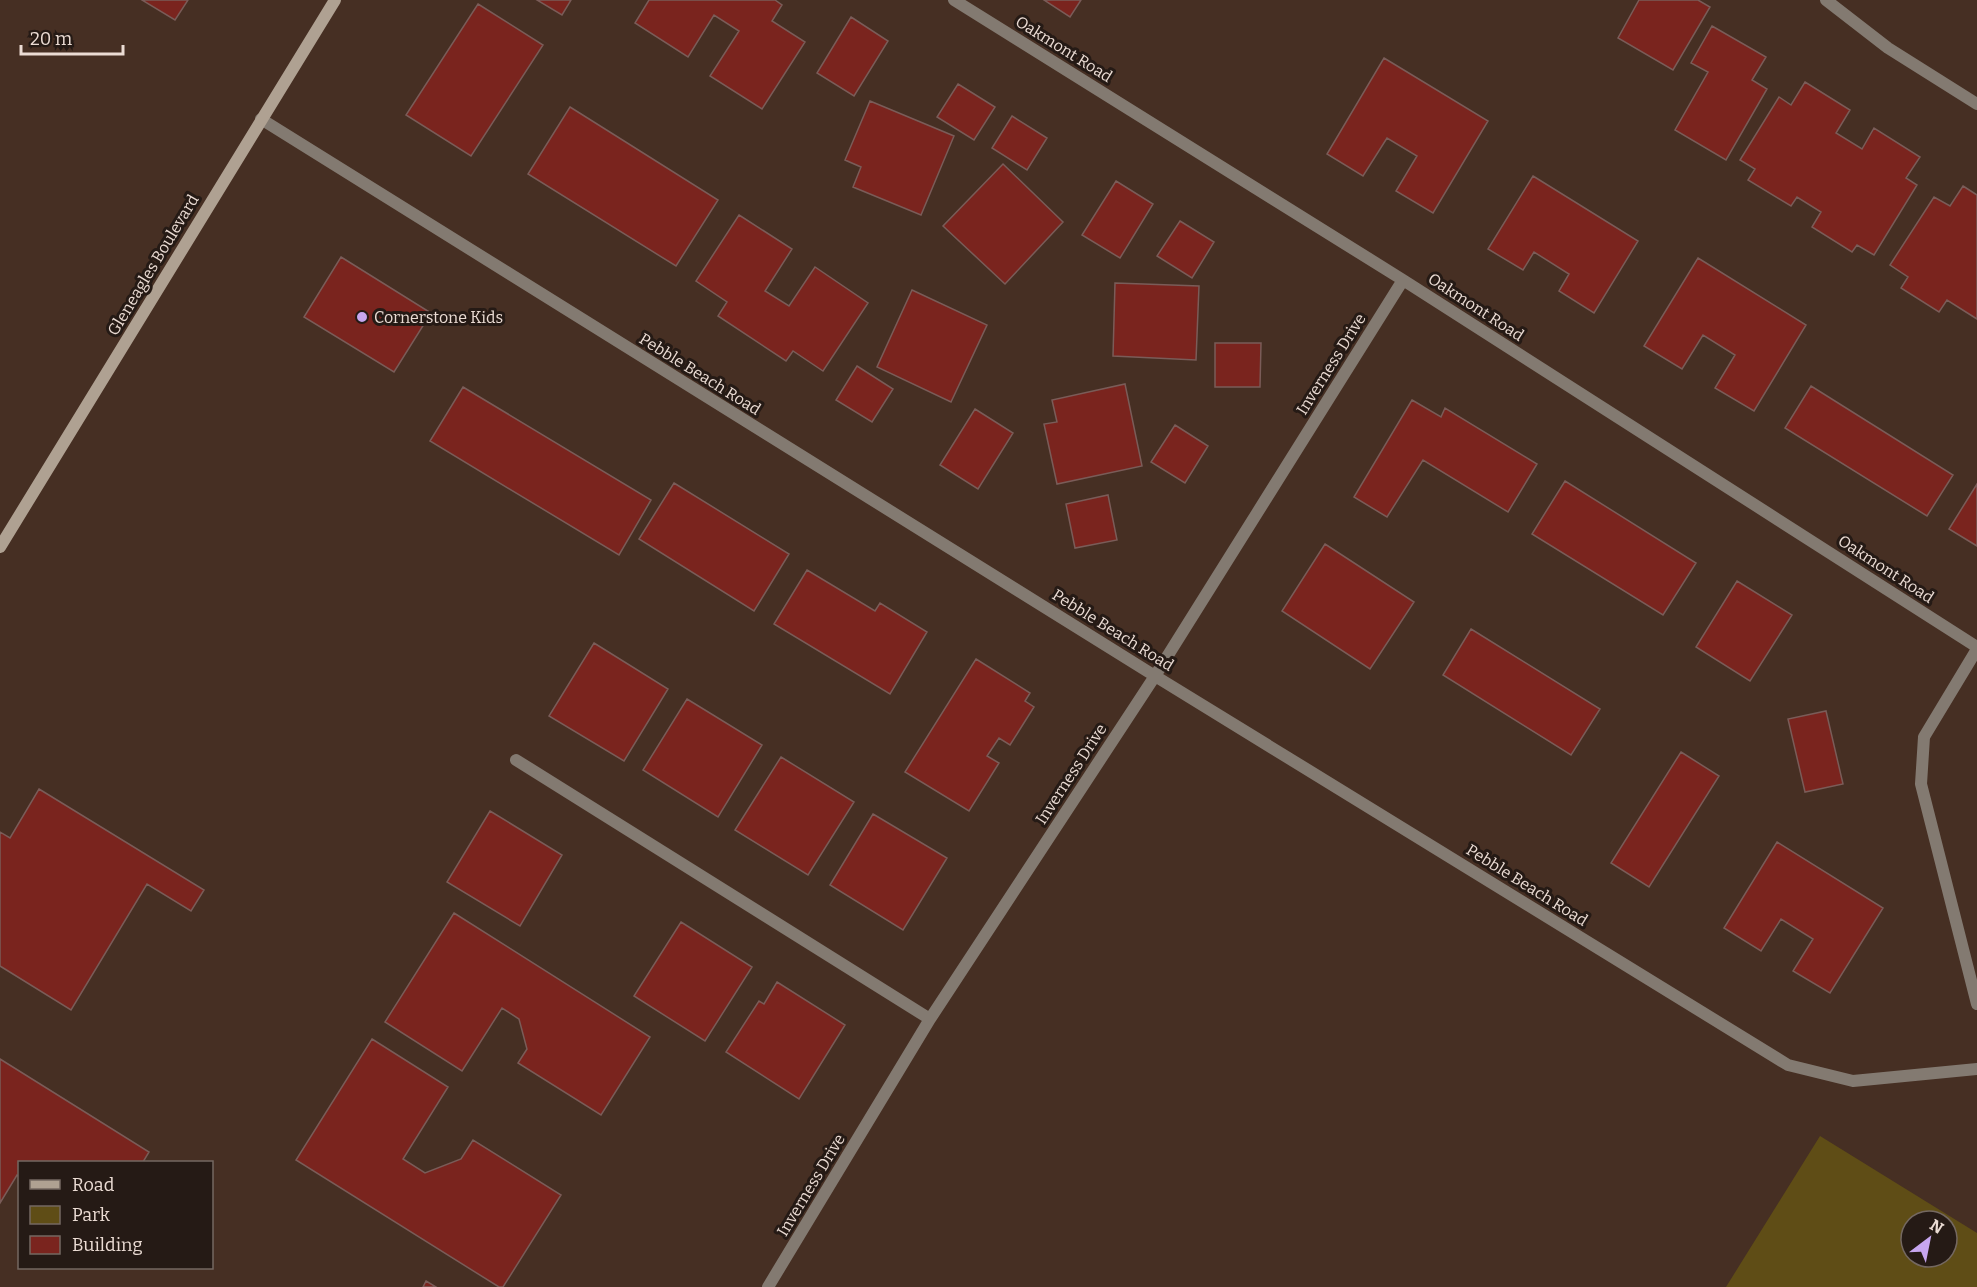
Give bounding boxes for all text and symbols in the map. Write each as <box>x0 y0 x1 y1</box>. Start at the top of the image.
street label: Oakmont Road <box>1012 12 1116 87</box>
scale bar <box>21 18 123 56</box>
text: 20 m <box>30 28 72 50</box>
street label: Gleneagles Boulevard <box>103 191 203 339</box>
street label: Oakmont Road <box>1425 269 1528 345</box>
place label: Cornerstone Kids <box>374 308 503 327</box>
marker: Cornerstone Kids <box>355 310 369 324</box>
street label: Inverness Drive <box>1292 310 1370 418</box>
street label: Pebble Beach Road <box>636 329 765 419</box>
street label: Oakmont Road <box>1835 531 1938 607</box>
street label: Pebble Beach Road <box>1049 585 1178 675</box>
street label: Inverness Drive <box>1031 720 1111 828</box>
street label: Pebble Beach Road <box>1463 840 1592 930</box>
street label: Inverness Drive <box>773 1130 849 1240</box>
legend <box>18 1161 213 1269</box>
text: Road <box>72 1174 115 1196</box>
text: Park <box>72 1204 111 1226</box>
north arrow <box>1899 1209 1959 1269</box>
text: N <box>1926 1215 1947 1238</box>
text: Building <box>72 1234 143 1256</box>

